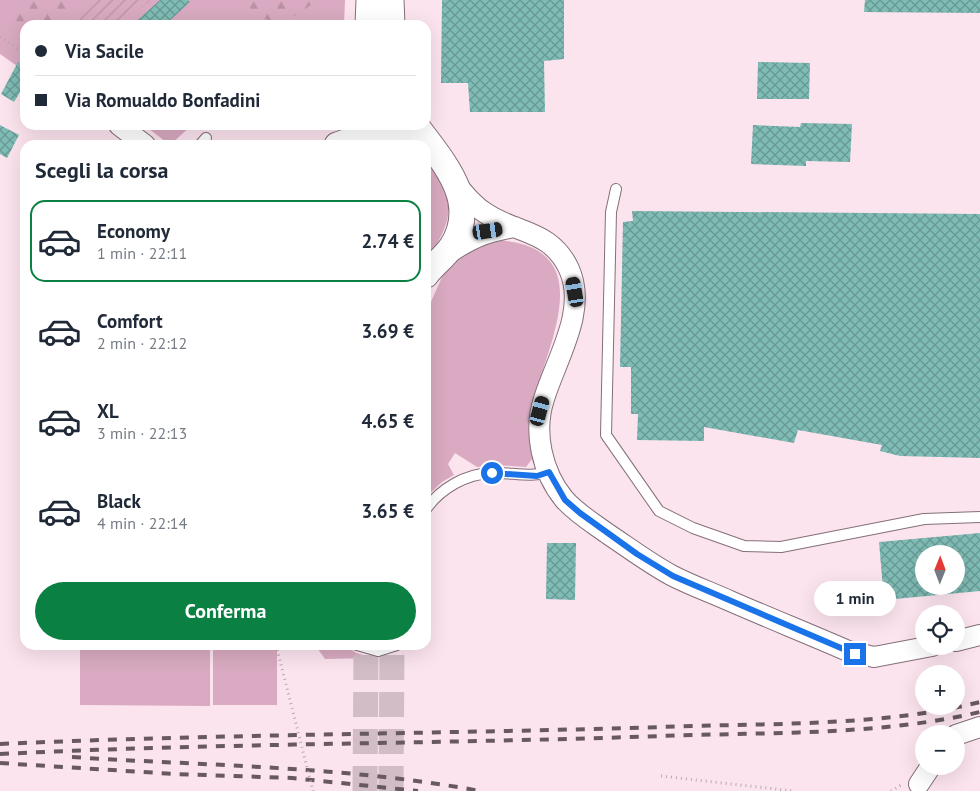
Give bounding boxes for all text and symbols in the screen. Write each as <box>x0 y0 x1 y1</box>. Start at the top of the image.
text: Via Sacile <box>65 39 144 63</box>
text: Via Romualdo Bonfadini <box>65 88 260 112</box>
text: Scegli la corsa <box>35 156 168 184</box>
icon: car <box>37 219 82 264</box>
text: Economy <box>97 219 170 243</box>
car <box>472 221 503 241</box>
text: 2.74 € <box>361 229 414 253</box>
text: 1 min · 22:11 <box>97 243 187 263</box>
car <box>565 276 584 308</box>
icon: car <box>37 309 82 354</box>
text: Comfort <box>97 309 163 333</box>
text: 3.69 € <box>361 319 414 343</box>
text: 2 min · 22:12 <box>97 333 187 353</box>
car <box>528 395 551 427</box>
icon: car <box>37 399 82 444</box>
text: XL <box>97 399 119 423</box>
text: 4.65 € <box>361 409 414 433</box>
text: 3 min · 22:13 <box>97 423 187 443</box>
route start <box>481 462 503 484</box>
icon: car <box>37 489 82 534</box>
text: Black <box>97 489 141 513</box>
text: 3.65 € <box>361 499 414 523</box>
text: 4 min · 22:14 <box>97 513 187 533</box>
north arrow <box>915 545 965 595</box>
map controls <box>915 545 965 775</box>
button: Conferma <box>35 582 416 640</box>
callout: 1 min <box>814 582 896 616</box>
text: 1 min <box>835 588 875 608</box>
button: locate <box>915 605 965 655</box>
route end <box>844 643 866 665</box>
button: + <box>915 665 965 715</box>
button: − <box>915 725 965 775</box>

